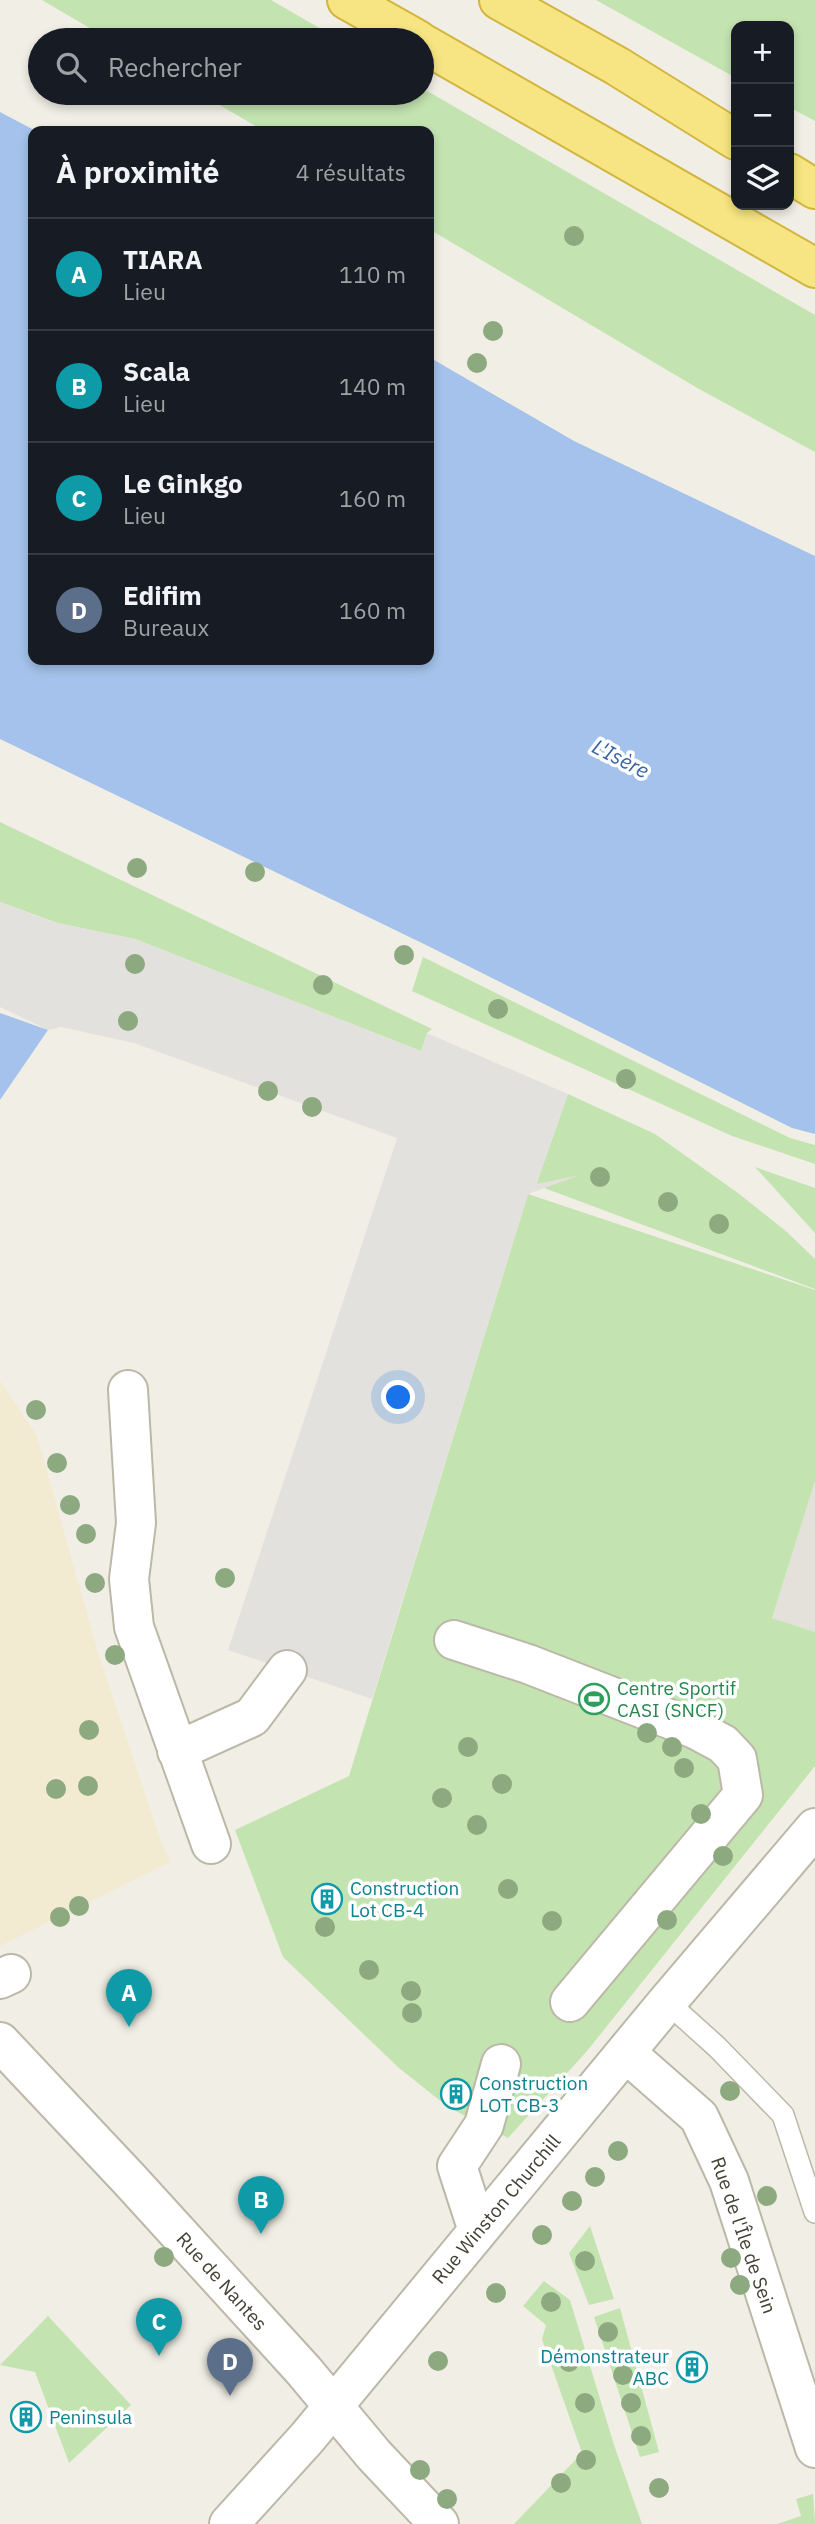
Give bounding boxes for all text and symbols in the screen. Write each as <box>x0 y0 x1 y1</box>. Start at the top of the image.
map controls <box>731 21 794 210</box>
button: + <box>731 21 794 84</box>
search box <box>28 28 434 105</box>
icon: search <box>52 48 90 86</box>
text: Rechercher <box>108 50 242 84</box>
button: − <box>731 84 794 147</box>
button: layers <box>731 147 794 210</box>
text: À proximité <box>56 152 219 191</box>
text: 4 résultats <box>296 157 406 187</box>
text: TIARA <box>123 242 202 276</box>
text: A <box>71 259 87 289</box>
text: 110 m <box>339 259 406 289</box>
text: Lieu <box>123 276 166 306</box>
text: Scala <box>123 354 190 388</box>
text: B <box>71 371 87 401</box>
text: 140 m <box>339 371 406 401</box>
text: Lieu <box>123 388 166 418</box>
text: Le Ginkgo <box>123 466 243 500</box>
text: C <box>72 483 86 513</box>
text: 160 m <box>339 483 406 513</box>
text: Lieu <box>123 500 166 530</box>
text: Edifim <box>123 578 202 612</box>
text: D <box>71 595 87 625</box>
text: 160 m <box>339 595 406 625</box>
text: Bureaux <box>123 612 209 642</box>
water label: L'Isère <box>588 732 654 784</box>
your location <box>381 1380 415 1414</box>
place label: Centre Sportif CASI (SNCF) <box>617 1676 736 1722</box>
sports icon: Centre Sportif CASI (SNCF) <box>577 1682 611 1716</box>
place label: Construction Lot CB-4 <box>350 1876 459 1922</box>
building icon: Construction Lot CB-4 <box>310 1882 344 1916</box>
pin: A <box>106 1969 152 2027</box>
place label: Construction LOT CB-3 <box>479 2071 588 2117</box>
building icon: Construction LOT CB-3 <box>439 2077 473 2111</box>
street label: Rue Winston Churchill <box>427 2129 565 2289</box>
street label: Rue de l'Île de Sein <box>706 2153 782 2317</box>
pin: B <box>238 2176 284 2234</box>
street label: Rue de Nantes <box>171 2227 273 2335</box>
pin: C <box>136 2298 182 2356</box>
pin: D <box>207 2338 253 2396</box>
place label: Démonstrateur ABC <box>540 2344 669 2390</box>
building icon: Démonstrateur ABC <box>675 2350 709 2384</box>
building icon: Peninsula <box>9 2400 43 2434</box>
place label: Peninsula <box>49 2405 132 2429</box>

